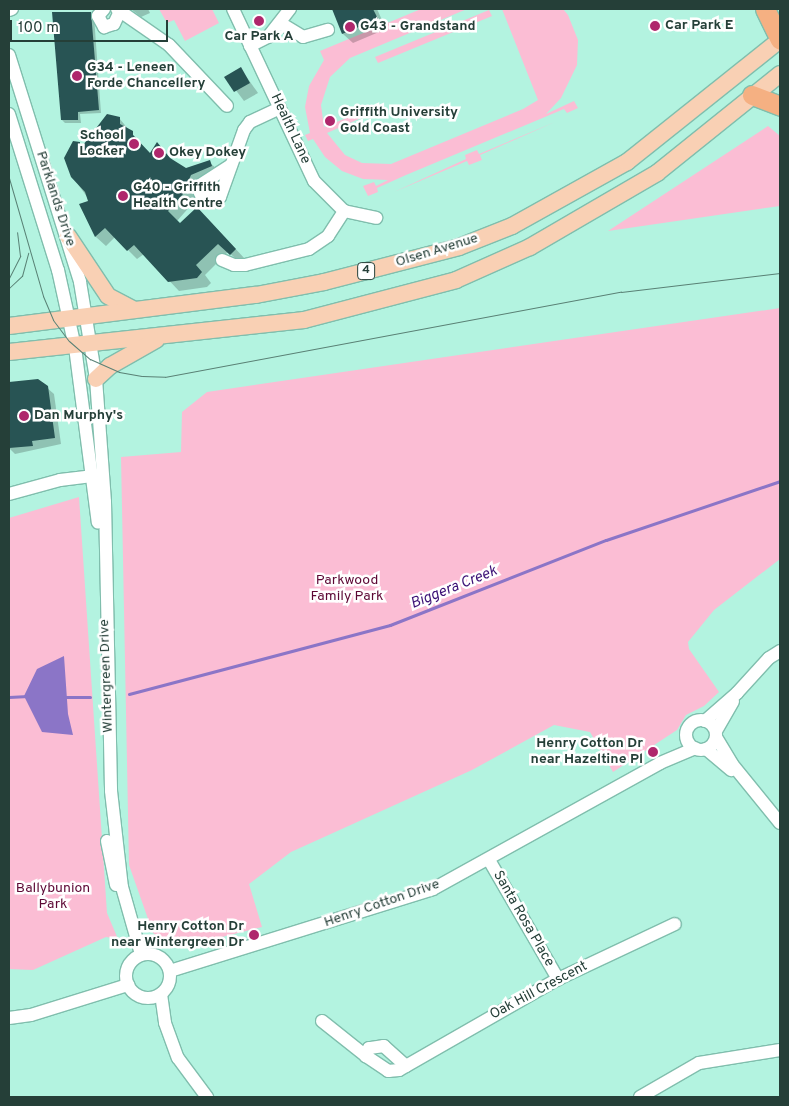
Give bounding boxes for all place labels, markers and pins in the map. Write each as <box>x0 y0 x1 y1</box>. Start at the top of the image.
marker: Car Park A <box>253 15 265 27</box>
place label: Car Park E <box>665 18 733 34</box>
place label: G43 - Grandstand <box>360 19 476 35</box>
marker: Car Park E <box>649 20 661 32</box>
marker: G43 - Grandstand <box>344 21 356 33</box>
place label: Car Park A <box>224 29 294 45</box>
place label: G34 - Leneen Forde Chancellery <box>87 60 205 92</box>
marker: G34 - Leneen Forde Chancellery <box>71 70 83 82</box>
place label: Griffith University Gold Coast <box>340 105 458 138</box>
marker: Griffith University Gold Coast <box>324 115 336 127</box>
place label: School Locker <box>79 128 124 160</box>
marker: School Locker <box>128 138 140 150</box>
place label: Okey Dokey <box>169 145 246 161</box>
marker: Okey Dokey <box>153 147 165 159</box>
place label: G40 - Griffith Health Centre <box>133 180 223 212</box>
marker: G40 - Griffith Health Centre <box>117 190 129 202</box>
place label: Dan Murphy's <box>34 408 123 424</box>
marker: Dan Murphy's <box>18 410 30 422</box>
place label: Henry Cotton Dr near Hazeltine Pl <box>531 736 643 769</box>
marker: Henry Cotton Dr near Hazeltine Pl <box>647 746 659 758</box>
place label: Henry Cotton Dr near Wintergreen Dr <box>111 919 244 952</box>
marker: Henry Cotton Dr near Wintergreen Dr <box>248 929 260 941</box>

